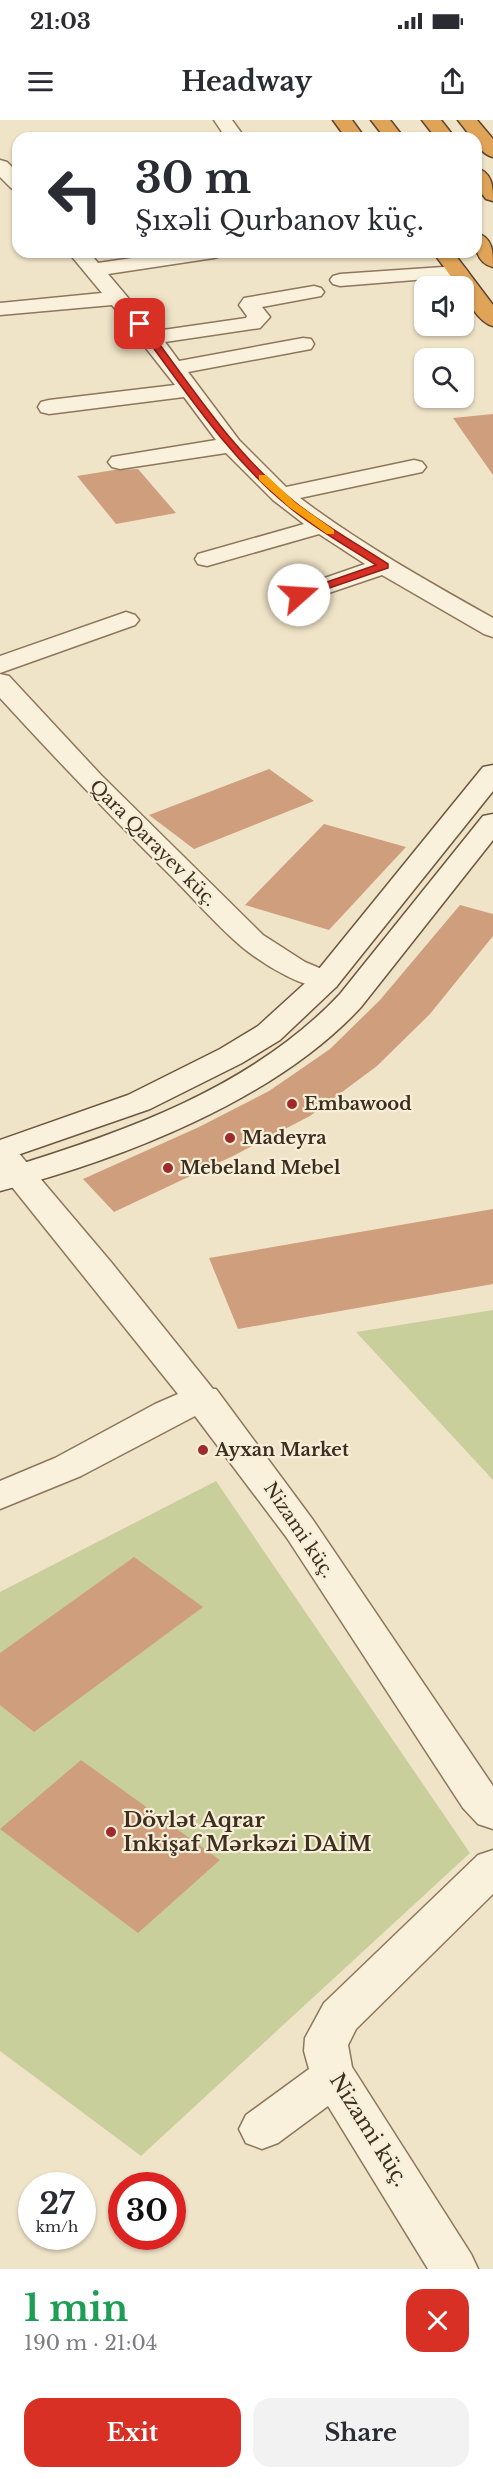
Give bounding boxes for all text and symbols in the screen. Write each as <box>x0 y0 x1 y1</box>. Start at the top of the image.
text: 21:03 <box>30 8 91 35</box>
icon: menu <box>24 65 57 98</box>
text: Headway <box>181 65 312 98</box>
icon: share <box>436 65 469 98</box>
text: 30 m <box>135 152 251 204</box>
icon: left <box>36 156 114 234</box>
text: Şıxəli Qurbanov küç. <box>135 204 424 237</box>
map controls <box>414 276 474 408</box>
button: sound <box>414 276 474 336</box>
pin <box>114 298 165 349</box>
icon: arrive <box>123 307 156 340</box>
button: search <box>414 348 474 408</box>
position arrow <box>267 563 331 627</box>
street label: Qara Qarayev küç. <box>85 775 221 911</box>
place label: Embawood <box>304 1093 412 1115</box>
marker: Embawood <box>285 1097 299 1111</box>
place label: Madeyra <box>242 1127 327 1149</box>
marker: Madeyra <box>223 1131 237 1145</box>
place label: Mebeland Mebel <box>180 1157 341 1179</box>
marker: Mebeland Mebel <box>161 1161 175 1175</box>
place label: Ayxan Market <box>214 1439 349 1461</box>
marker: Ayxan Market <box>196 1443 210 1457</box>
street label: Nizami küç. <box>259 1478 339 1582</box>
place label: Dövlət Aqrar Inkişaf Mərkəzi DAİM <box>123 1807 372 1857</box>
marker: Dövlət Aqrar Inkişaf Mərkəzi DAİM <box>104 1825 118 1839</box>
street label: Nizami küç. <box>324 2069 414 2191</box>
speed limit sign: 30 <box>108 2172 186 2250</box>
text: 27 <box>39 2185 75 2222</box>
text: km/h <box>36 2217 78 2236</box>
text: 1 min <box>24 2286 128 2331</box>
button: close <box>406 2289 469 2352</box>
text: 190 m · 21:04 <box>24 2331 157 2355</box>
button: Exit <box>24 2398 241 2467</box>
button: Share <box>253 2398 469 2467</box>

